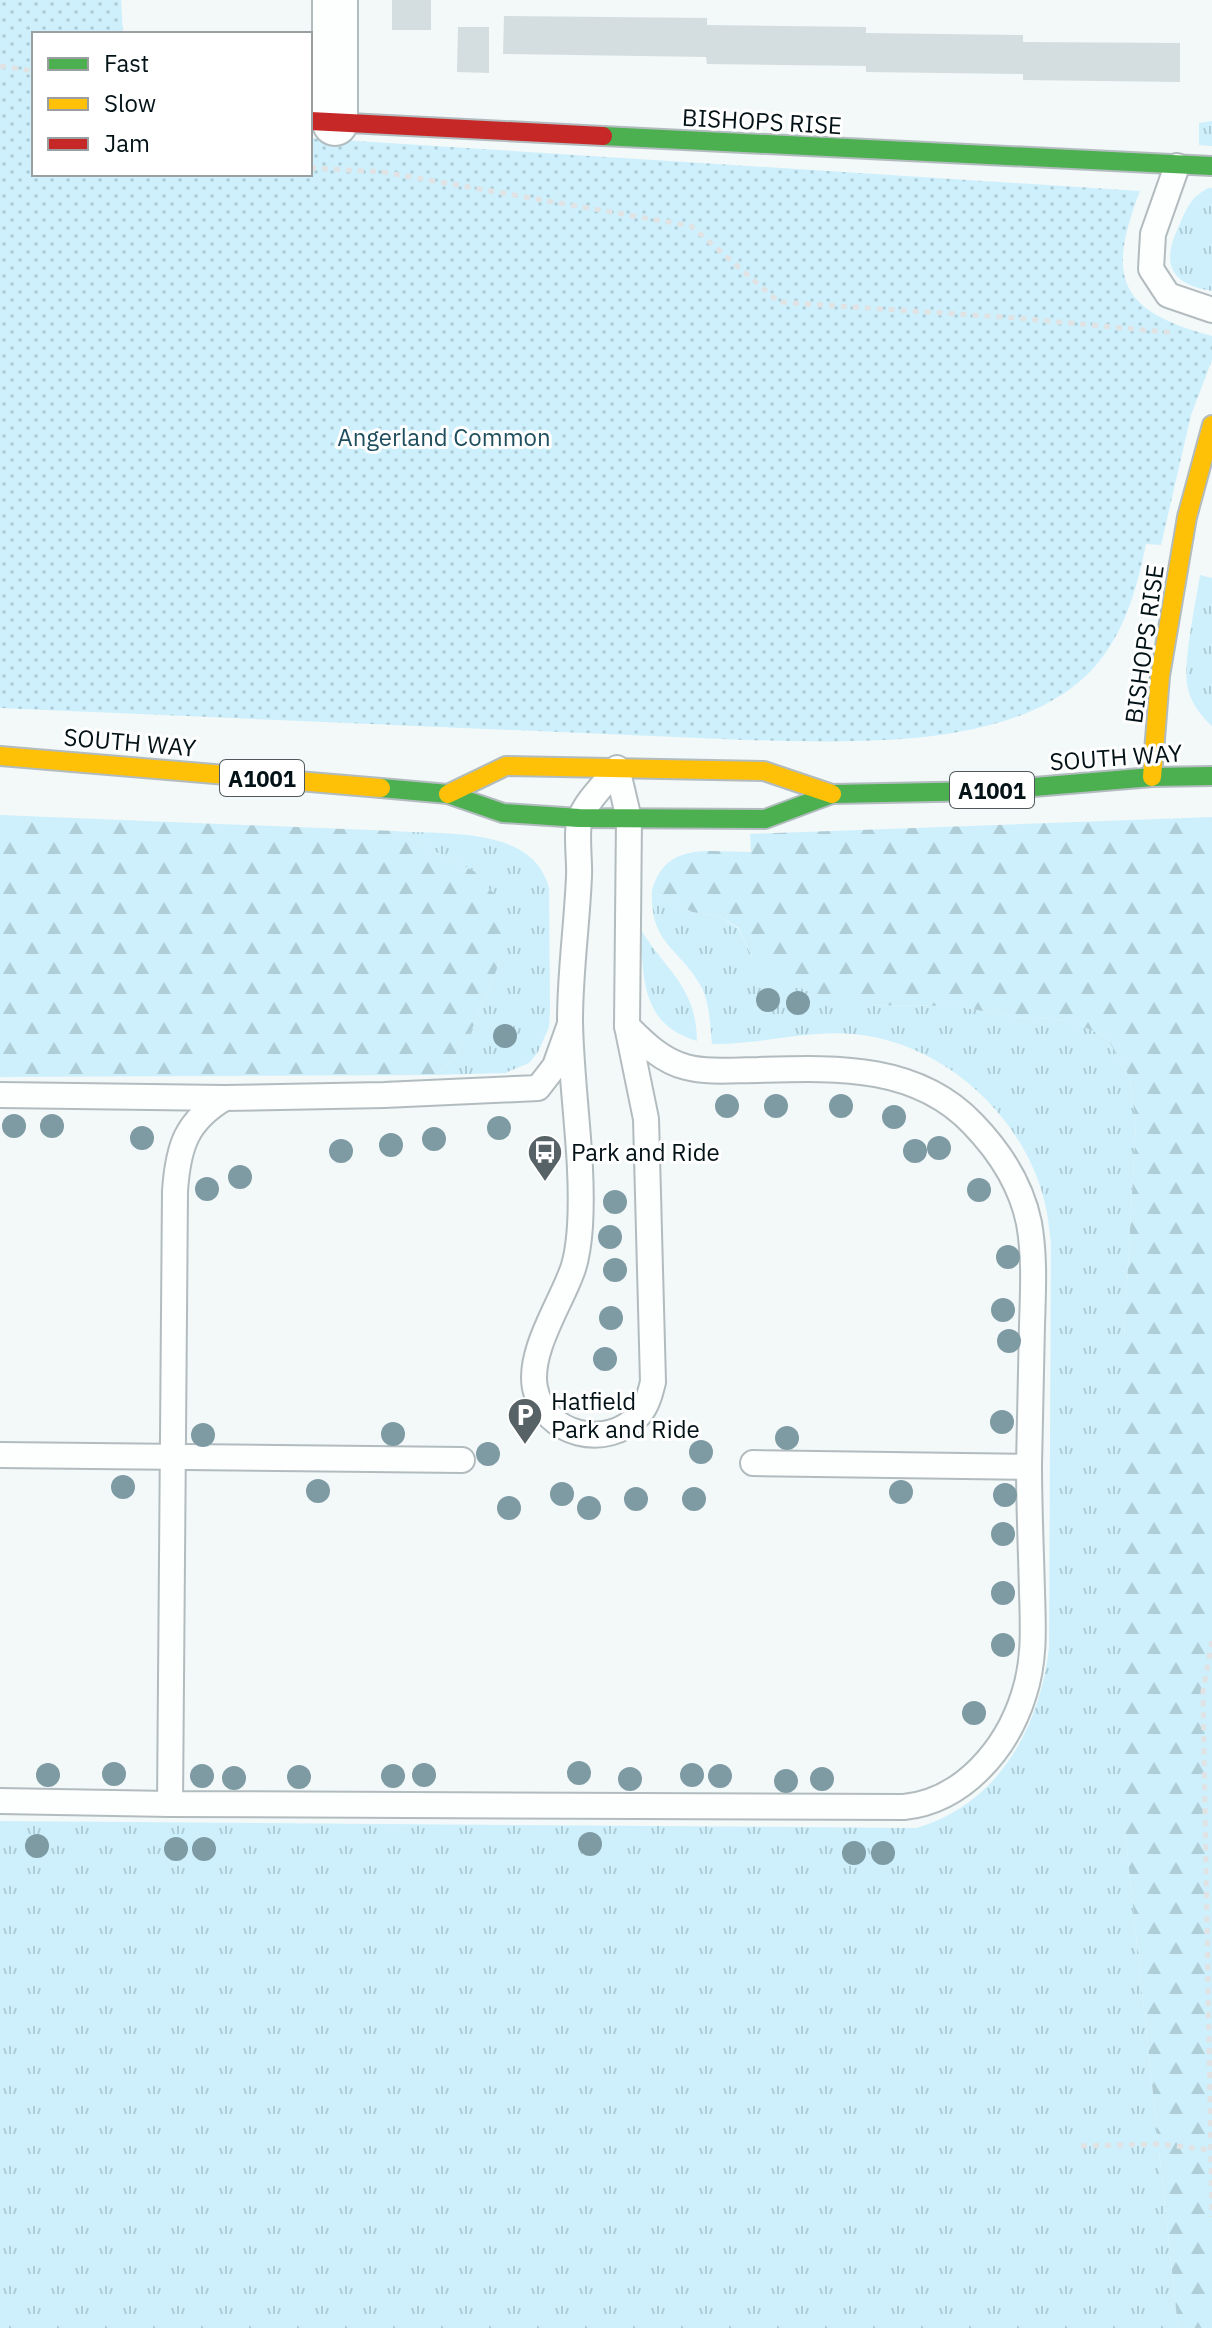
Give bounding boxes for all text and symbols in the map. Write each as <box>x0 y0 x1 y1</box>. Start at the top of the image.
legend <box>32 32 312 176</box>
text: Fast <box>104 47 149 79</box>
text: Slow <box>104 87 156 119</box>
street label: BISHOPS RISE <box>681 101 843 141</box>
text: Jam <box>104 127 150 159</box>
park label: Angerland Common <box>337 421 551 453</box>
street label: BISHOPS RISE <box>1117 562 1171 726</box>
street label: SOUTH WAY <box>62 720 198 764</box>
street label: SOUTH WAY <box>1048 736 1184 778</box>
road number: A1001 <box>220 760 304 796</box>
road number: A1001 <box>950 772 1034 808</box>
bus stop icon: Park and Ride <box>526 1133 564 1183</box>
place label: Park and Ride <box>571 1136 720 1168</box>
place label: Hatfield Park and Ride <box>551 1385 700 1445</box>
parking icon: Hatfield Park and Ride <box>506 1396 544 1446</box>

